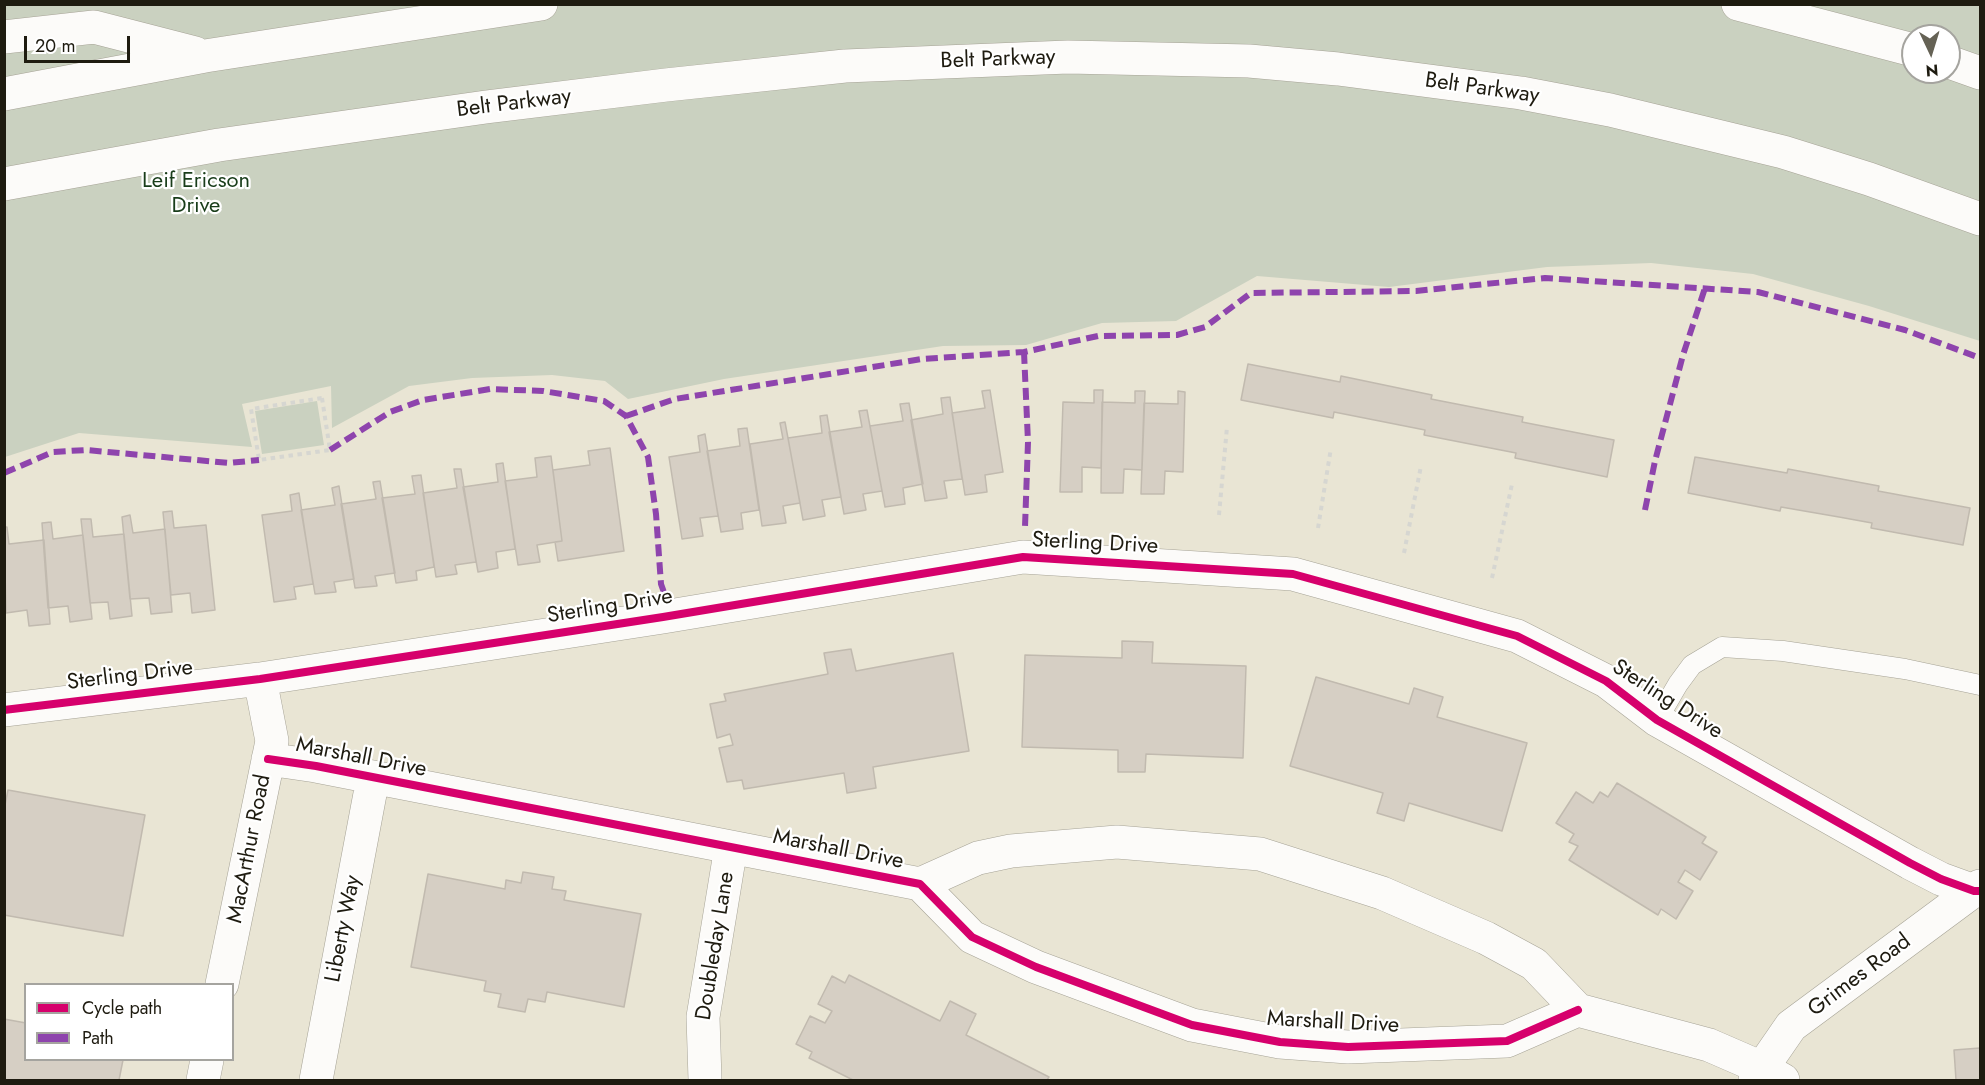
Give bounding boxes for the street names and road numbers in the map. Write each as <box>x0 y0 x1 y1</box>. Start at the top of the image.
street label: Belt Parkway <box>940 45 1056 75</box>
street label: Belt Parkway <box>1423 68 1541 110</box>
street label: Belt Parkway <box>455 84 573 124</box>
street label: Sterling Drive <box>1031 528 1159 560</box>
street label: Sterling Drive <box>545 584 675 630</box>
street label: Sterling Drive <box>1607 654 1727 746</box>
street label: Sterling Drive <box>66 655 194 697</box>
street label: Marshall Drive <box>293 732 429 784</box>
street label: MacArthur Road <box>223 772 277 926</box>
street label: Marshall Drive <box>770 824 906 876</box>
street label: Doubleday Lane <box>691 870 741 1022</box>
street label: Liberty Way <box>321 873 367 985</box>
street label: Grimes Road <box>1803 929 1917 1023</box>
street label: Marshall Drive <box>1266 1006 1400 1040</box>

